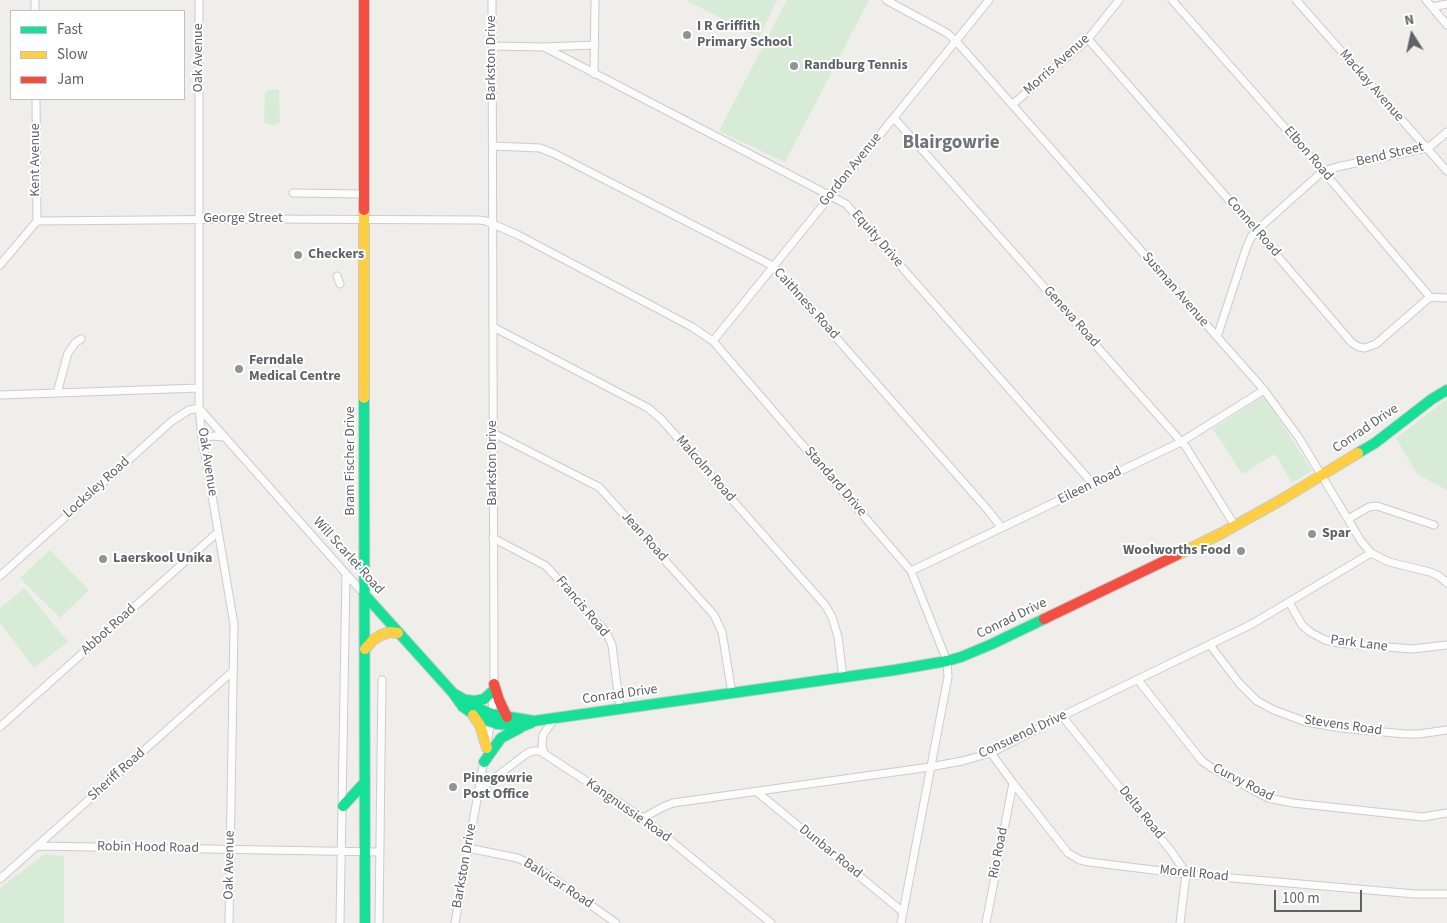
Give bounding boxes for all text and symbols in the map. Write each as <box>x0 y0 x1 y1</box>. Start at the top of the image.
legend <box>10 10 185 100</box>
north arrow <box>1387 10 1437 60</box>
text: N <box>1403 10 1416 31</box>
street label: Barkston Drive <box>484 15 500 101</box>
text: Fast <box>57 19 83 40</box>
place label: I R Griffith Primary School <box>697 19 792 52</box>
street label: Oak Avenue <box>191 23 207 93</box>
marker: I R Griffith Primary School <box>681 29 693 41</box>
street label: Morris Avenue <box>1021 31 1093 99</box>
text: Slow <box>57 44 88 65</box>
street label: Mackay Avenue <box>1335 47 1407 125</box>
place label: Randburg Tennis <box>804 58 908 74</box>
marker: Randburg Tennis <box>788 60 800 72</box>
text: Jam <box>57 69 84 90</box>
street label: Kent Avenue <box>28 123 44 197</box>
street label: Elbon Road <box>1280 123 1336 185</box>
street label: Gordon Avenue <box>816 130 886 210</box>
district label: Blairgowrie <box>902 133 1000 155</box>
street label: Bend Street <box>1355 139 1425 171</box>
street label: Connel Road <box>1222 193 1284 261</box>
street label: Equity Drive <box>848 207 906 271</box>
street label: George Street <box>203 211 283 227</box>
place label: Checkers <box>308 247 364 263</box>
marker: Checkers <box>292 249 304 261</box>
street label: Susman Avenue <box>1138 249 1212 331</box>
street label: Caithness Road <box>770 265 842 343</box>
street label: Geneva Road <box>1039 283 1103 351</box>
place label: Ferndale Medical Centre <box>249 353 341 386</box>
marker: Ferndale Medical Centre <box>233 363 245 375</box>
street label: Conrad Drive <box>1330 401 1402 457</box>
street label: Bram Fischer Drive <box>343 406 359 516</box>
street label: Barkston Drive <box>485 420 501 506</box>
street label: Oak Avenue <box>193 426 221 498</box>
street label: Malcolm Road <box>672 432 738 506</box>
street label: Standard Drive <box>800 444 870 520</box>
street label: Locksley Road <box>60 454 134 522</box>
street label: Eileen Road <box>1055 463 1125 509</box>
street label: Jean Road <box>617 509 671 565</box>
street label: Will Scarlet Road <box>309 514 387 598</box>
place label: Spar <box>1322 526 1351 542</box>
marker: Spar <box>1306 528 1318 540</box>
place label: Woolworths Food <box>1123 543 1231 559</box>
marker: Woolworths Food <box>1235 545 1247 557</box>
place label: Laerskool Unika <box>113 551 212 567</box>
marker: Laerskool Unika <box>97 553 109 565</box>
street label: Francis Road <box>552 573 612 641</box>
street label: Conrad Drive <box>974 595 1050 643</box>
street label: Abbot Road <box>78 601 140 659</box>
street label: Park Lane <box>1329 632 1389 656</box>
street label: Conrad Drive <box>581 681 659 709</box>
street label: Consuenol Drive <box>976 707 1070 763</box>
street label: Stevens Road <box>1303 712 1383 740</box>
street label: Sheriff Road <box>85 745 149 805</box>
street label: Curvy Road <box>1210 760 1276 806</box>
place label: Pinegowrie Post Office <box>463 771 533 804</box>
street label: Kangnussie Road <box>582 775 674 847</box>
marker: Pinegowrie Post Office <box>447 781 459 793</box>
street label: Delta Road <box>1115 783 1167 843</box>
street label: Dunbar Road <box>795 821 865 883</box>
street label: Barkston Drive <box>449 822 481 910</box>
street label: Rio Road <box>986 826 1012 880</box>
street label: Oak Avenue <box>221 830 239 900</box>
street label: Robin Hood Road <box>97 839 199 857</box>
street label: Balvicar Road <box>520 855 596 913</box>
street label: Morell Road <box>1159 862 1229 886</box>
scale bar <box>1277 880 1364 912</box>
text: 100 m <box>1282 888 1320 909</box>

